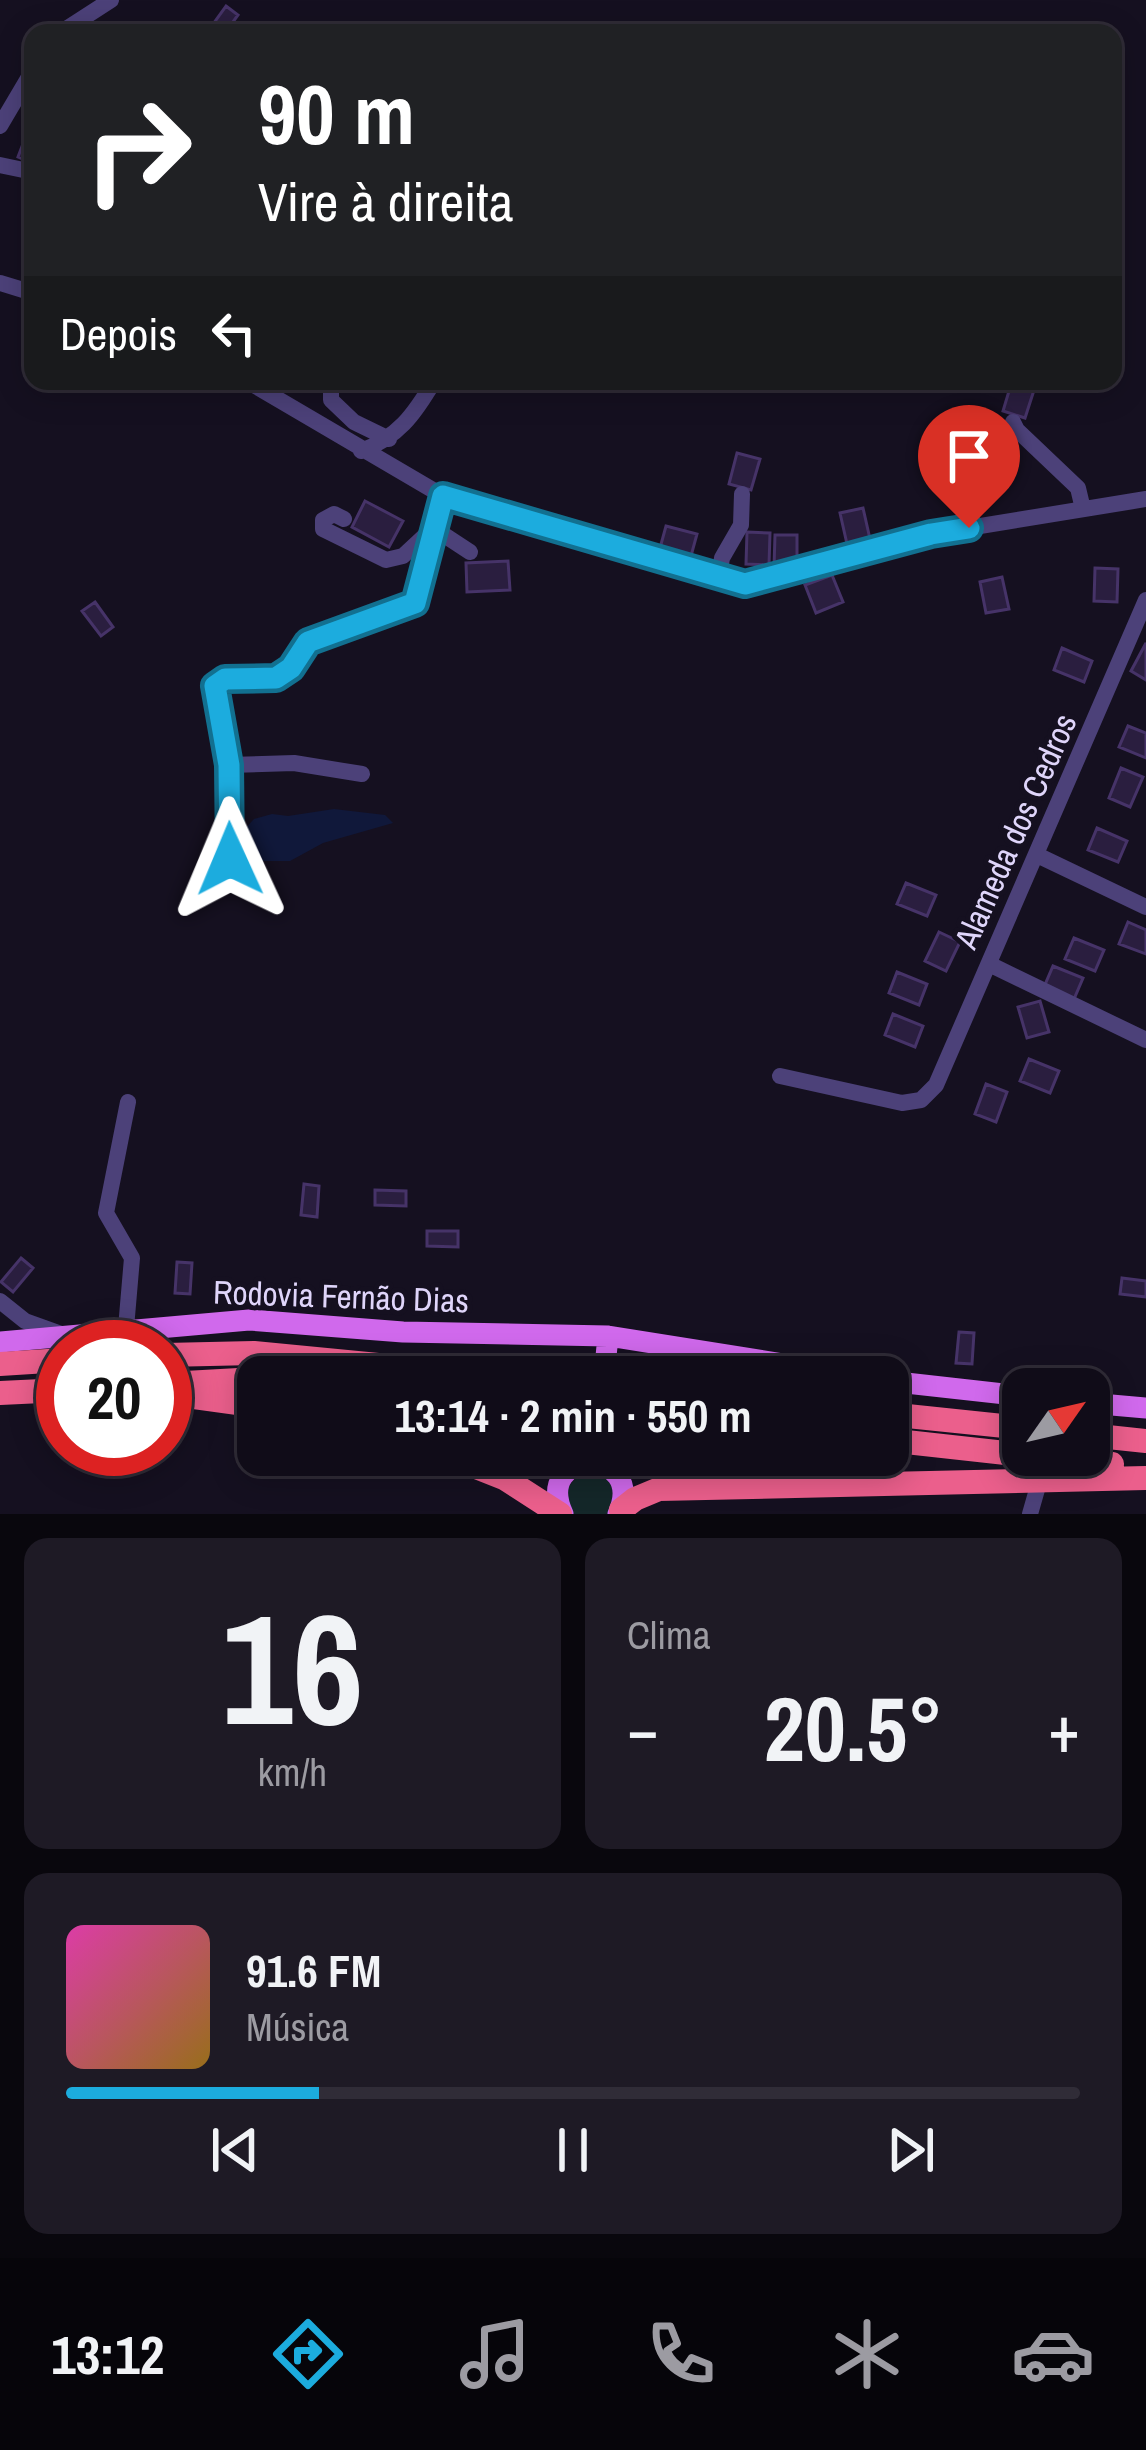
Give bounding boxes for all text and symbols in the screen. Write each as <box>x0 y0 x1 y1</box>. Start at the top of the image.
text: 90 m <box>258 57 415 170</box>
icon: right <box>60 72 216 228</box>
text: Vire à direita <box>258 165 513 238</box>
icon: left <box>201 300 267 366</box>
text: Depois <box>60 303 177 364</box>
pin <box>918 405 1020 528</box>
icon: arrive <box>936 423 1002 489</box>
street label: Alameda dos Cedros <box>943 707 1086 956</box>
position arrow <box>167 796 293 922</box>
street label: Rodovia Fernão Dias <box>212 1270 470 1322</box>
speed limit sign: 20 <box>36 1320 192 1476</box>
north arrow <box>1002 1368 1110 1476</box>
map controls <box>1002 1368 1110 1476</box>
text: 13:14 · 2 min · 550 m <box>395 1385 751 1446</box>
text: 16 <box>221 1563 364 1773</box>
text: Clima <box>627 1609 711 1661</box>
text: 20.5° <box>764 1668 943 1789</box>
text: − <box>627 1684 659 1773</box>
text: + <box>1048 1684 1080 1773</box>
text: km/h <box>258 1746 327 1798</box>
text: 91.6 FM <box>246 1940 381 2001</box>
text: Música <box>246 2001 349 2053</box>
icon: previous <box>202 2117 268 2183</box>
icon: pause <box>540 2117 606 2183</box>
icon: next <box>878 2117 944 2183</box>
icon: directions <box>266 2312 350 2396</box>
icon: music <box>453 2312 537 2396</box>
icon: phone <box>639 2312 723 2396</box>
icon: climate <box>825 2312 909 2396</box>
icon: car <box>1011 2312 1095 2396</box>
text: 13:12 <box>51 2318 164 2391</box>

